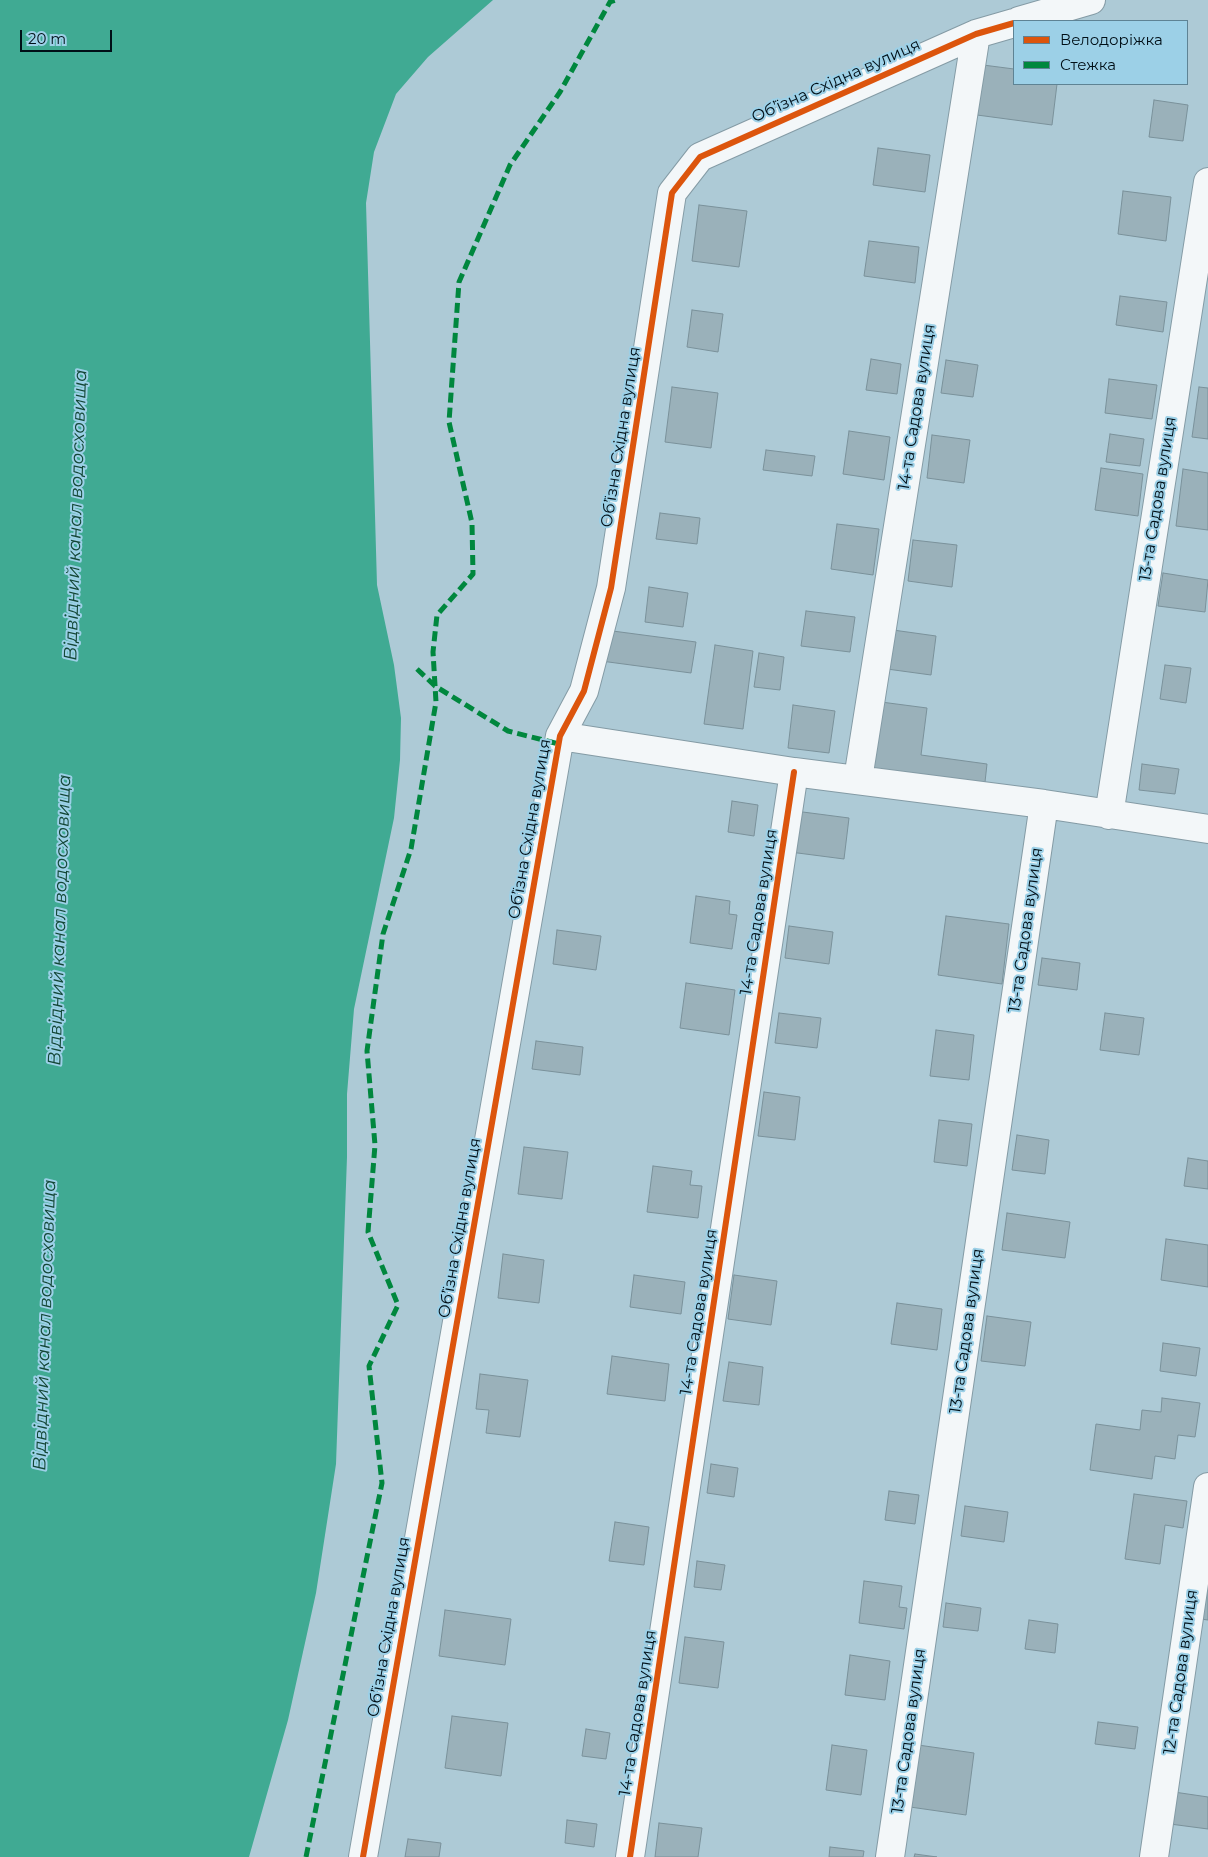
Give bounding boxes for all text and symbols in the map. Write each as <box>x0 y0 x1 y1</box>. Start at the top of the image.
scale bar <box>22 20 115 52</box>
legend <box>1013 20 1188 85</box>
text: 20 m <box>28 29 66 48</box>
text: Велодоріжка <box>1060 30 1163 49</box>
street label: Обʼїзна Східна вулиця <box>749 35 923 127</box>
text: Стежка <box>1060 55 1116 74</box>
street label: 14-та Садова вулиця <box>894 323 940 491</box>
street label: Обʼїзна Східна вулиця <box>597 345 645 529</box>
water label: Відвідний канал водосховища <box>60 369 92 661</box>
street label: 13-та Садова вулиця <box>1136 415 1180 583</box>
street label: Обʼїзна Східна вулиця <box>505 737 555 921</box>
water label: Відвідний канал водосховища <box>44 774 76 1066</box>
street label: 14-та Садова вулиця <box>736 828 782 996</box>
street label: 13-та Садова вулиця <box>1005 846 1047 1014</box>
street label: Обʼїзна Східна вулиця <box>435 1136 485 1320</box>
water label: Відвідний канал водосховища <box>29 1179 61 1471</box>
street label: 14-та Садова вулиця <box>676 1228 722 1396</box>
street label: 13-та Садова вулиця <box>946 1247 988 1415</box>
street label: Обʼїзна Східна вулиця <box>364 1535 414 1719</box>
street label: 12-та Садова вулиця <box>1160 1588 1202 1756</box>
street label: 14-та Садова вулиця <box>615 1629 661 1797</box>
street label: 13-та Садова вулиця <box>888 1647 930 1815</box>

